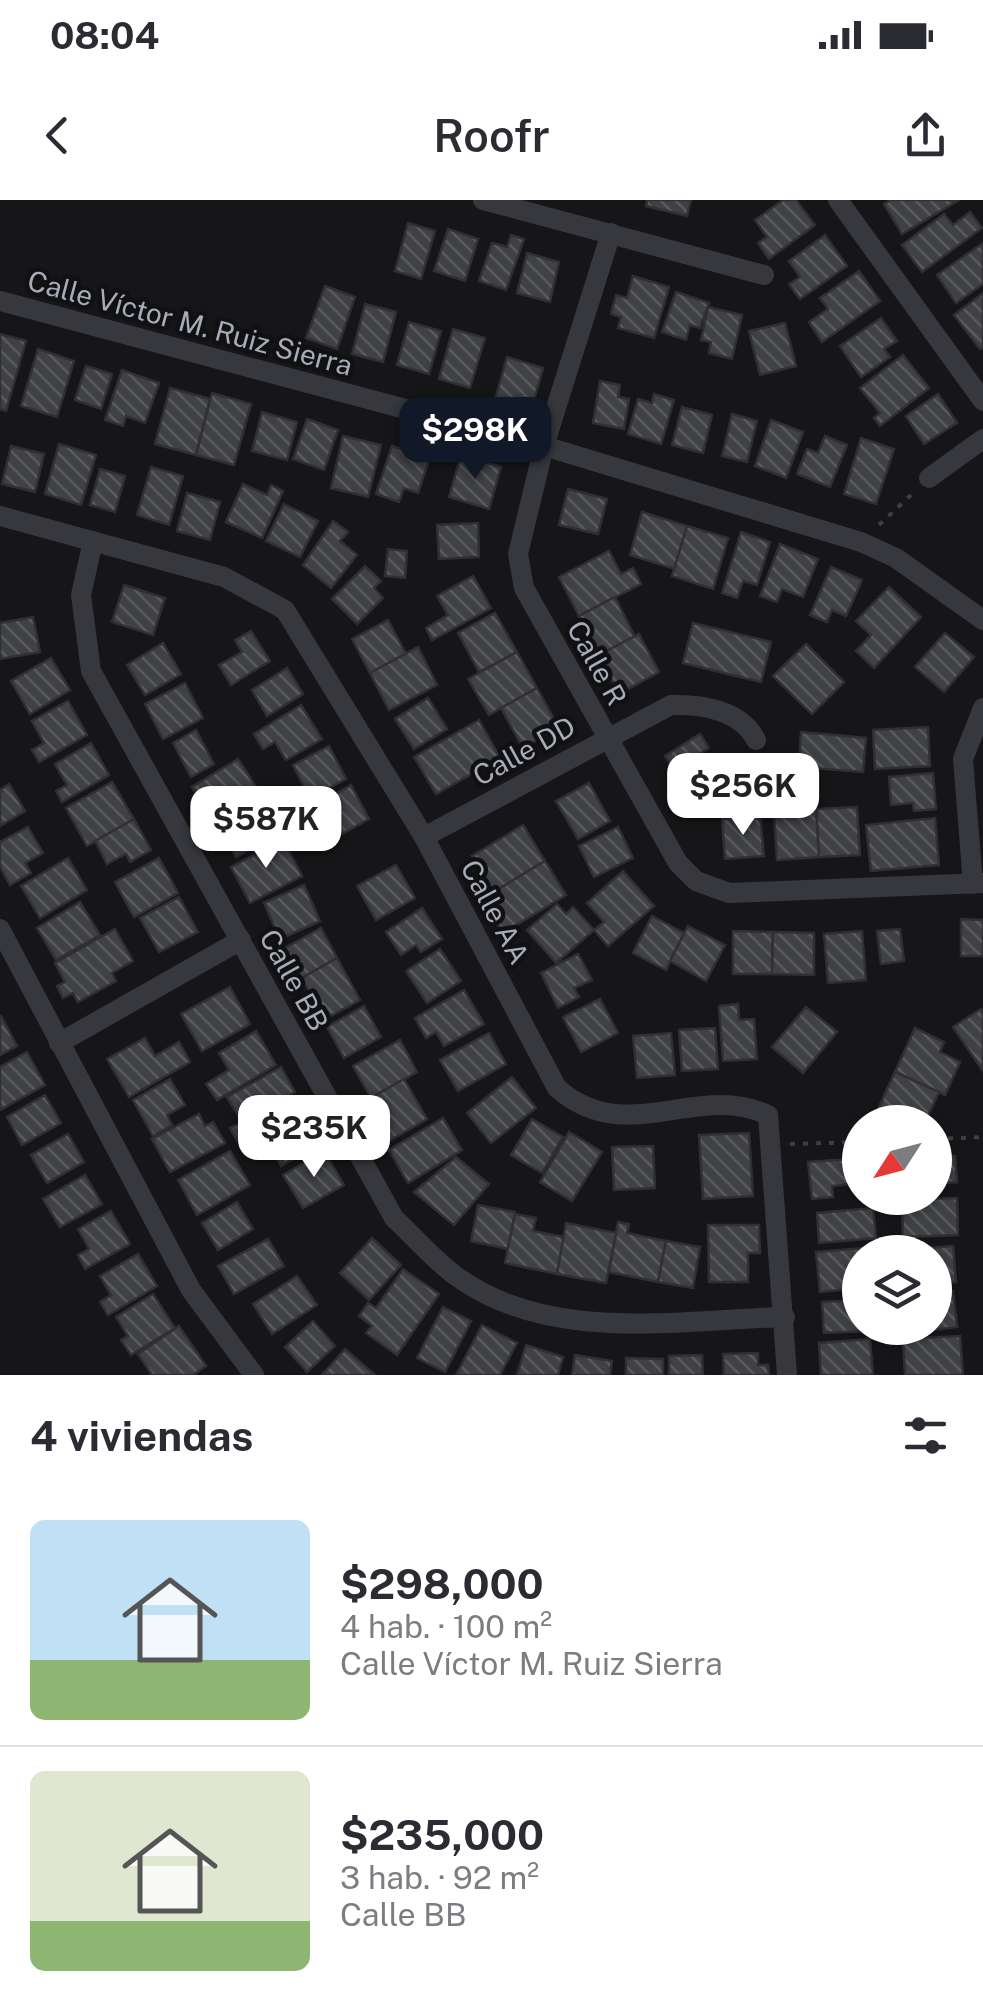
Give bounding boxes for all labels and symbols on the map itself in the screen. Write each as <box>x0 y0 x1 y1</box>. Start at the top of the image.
street label: Calle Víctor M. Ruiz Sierra <box>24 263 356 382</box>
pin: $298K <box>405 397 545 482</box>
street label: Calle R <box>561 615 634 711</box>
street label: Calle DD <box>467 709 581 792</box>
pin: $256K <box>673 753 813 838</box>
pin: $587K <box>196 786 336 871</box>
street label: Calle AA <box>454 854 537 969</box>
street label: Calle BB <box>253 923 336 1036</box>
pin: $235K <box>244 1095 384 1180</box>
north arrow <box>842 1105 952 1215</box>

